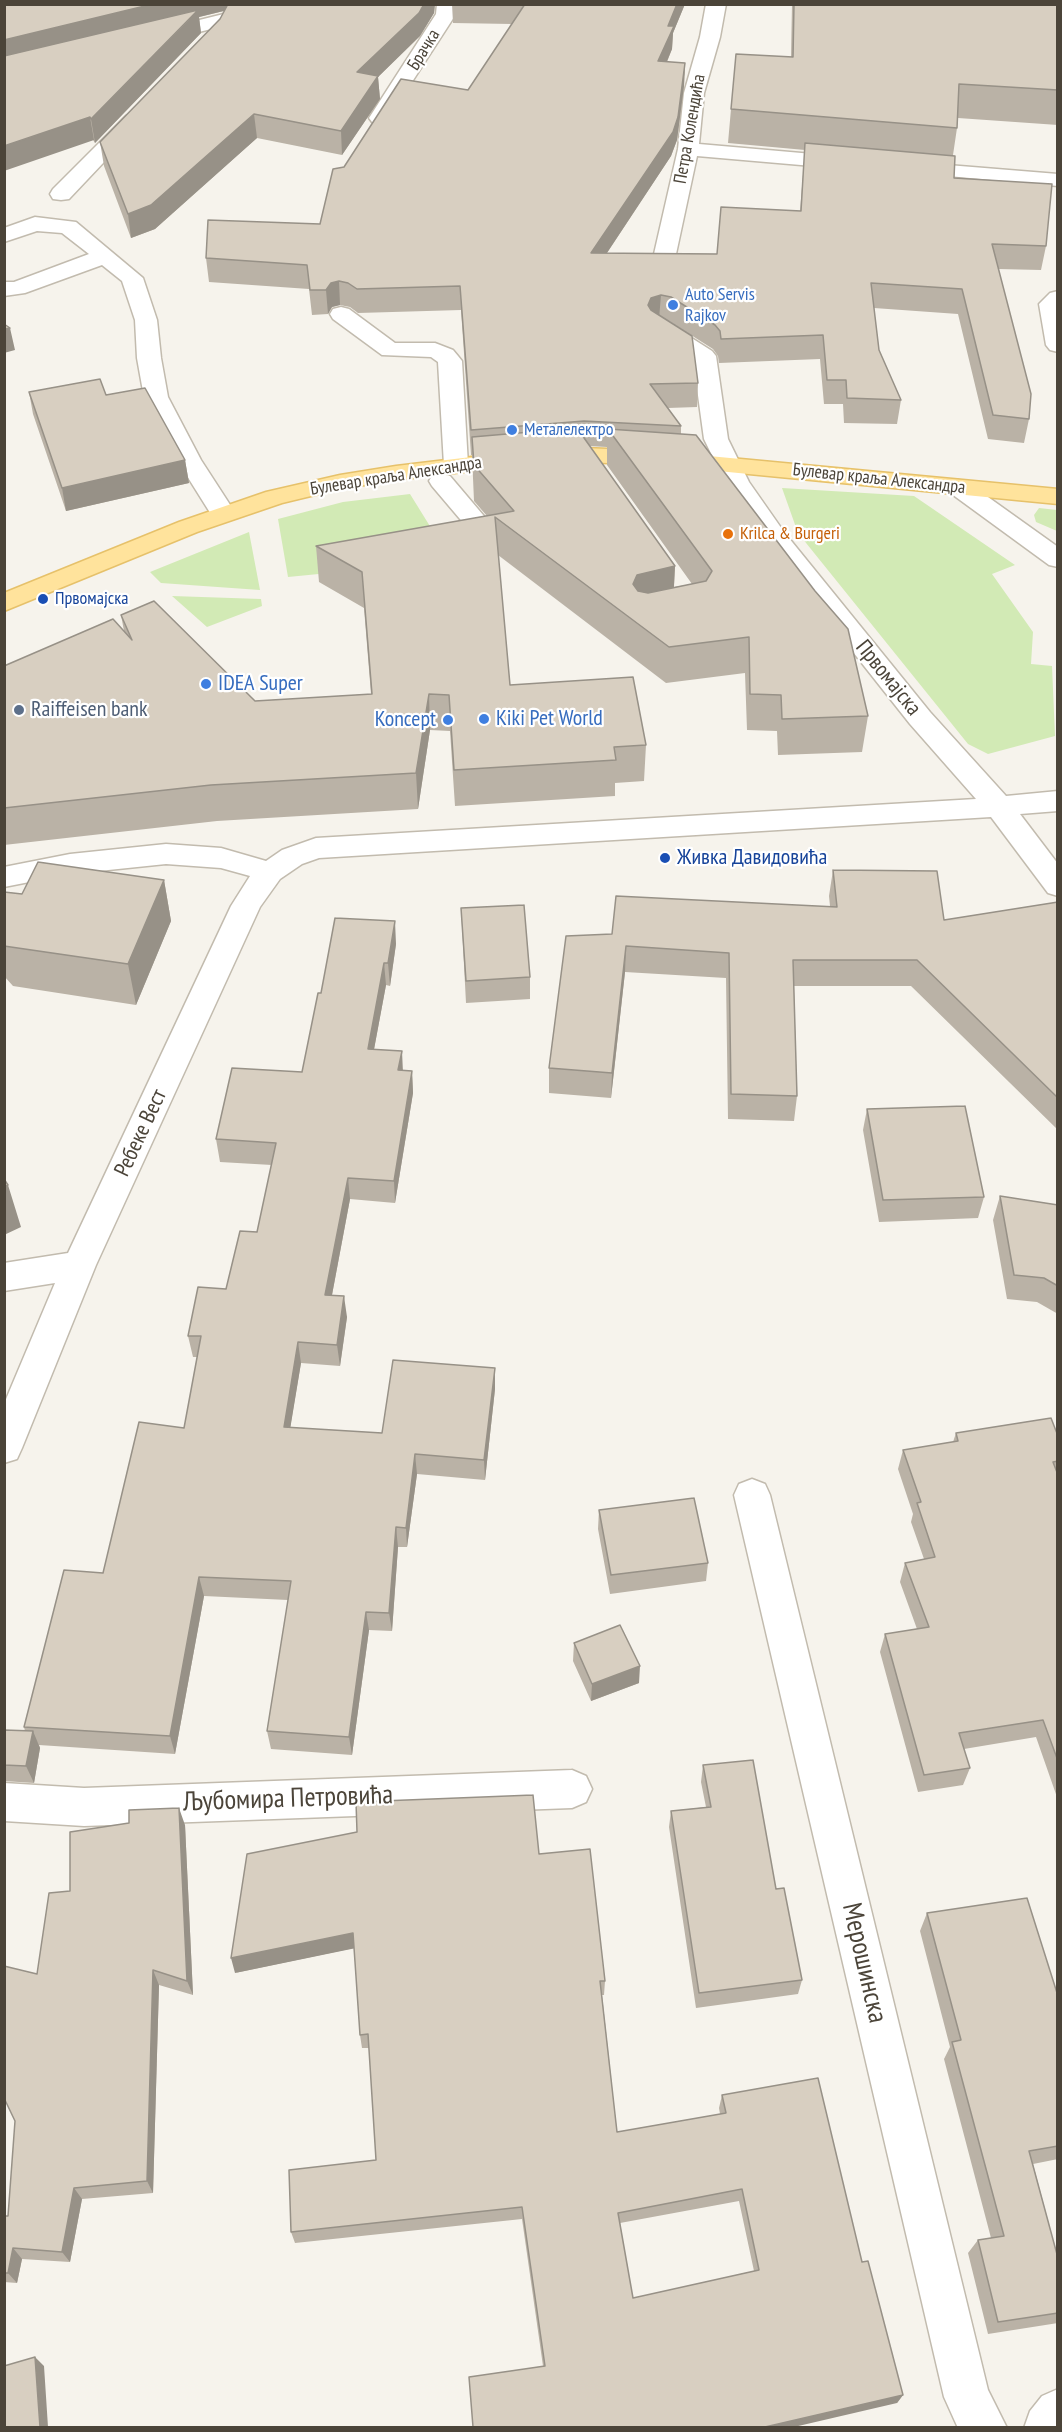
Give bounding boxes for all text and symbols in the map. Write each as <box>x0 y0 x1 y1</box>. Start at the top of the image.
street label: Брачка <box>403 25 445 75</box>
street label: Петра Колендића <box>670 73 710 185</box>
place label: Auto Servis Rajkov <box>685 284 755 326</box>
marker: Auto Servis Rajkov <box>666 298 680 312</box>
place label: Металелектро <box>524 419 613 441</box>
marker: Металелектро <box>505 423 519 437</box>
street label: Булевар краља Александра <box>309 452 483 500</box>
street label: Булевар краља Александра <box>792 459 966 499</box>
place label: Krilca & Burgeri <box>740 523 840 545</box>
marker: Krilca & Burgeri <box>721 527 735 541</box>
place label: Првомајска <box>55 588 128 610</box>
marker: Првомајска <box>36 592 50 606</box>
street label: Првомајска <box>850 635 926 721</box>
place label: IDEA Super <box>218 671 303 697</box>
marker: IDEA Super <box>199 677 213 691</box>
place label: Raiffeisen bank <box>31 697 148 723</box>
marker: Raiffeisen bank <box>12 703 26 717</box>
place label: Kiki Pet World <box>496 706 603 732</box>
place label: Koncept <box>375 707 436 733</box>
marker: Kiki Pet World <box>477 712 491 726</box>
marker: Koncept <box>441 713 455 727</box>
place label: Живка Давидовића <box>677 845 827 871</box>
marker: Живка Давидовића <box>658 851 672 865</box>
street label: Ребеке Вест <box>109 1085 173 1181</box>
street label: Љубомира Петровића <box>182 1779 394 1819</box>
street label: Мерошинска <box>834 1900 894 2026</box>

